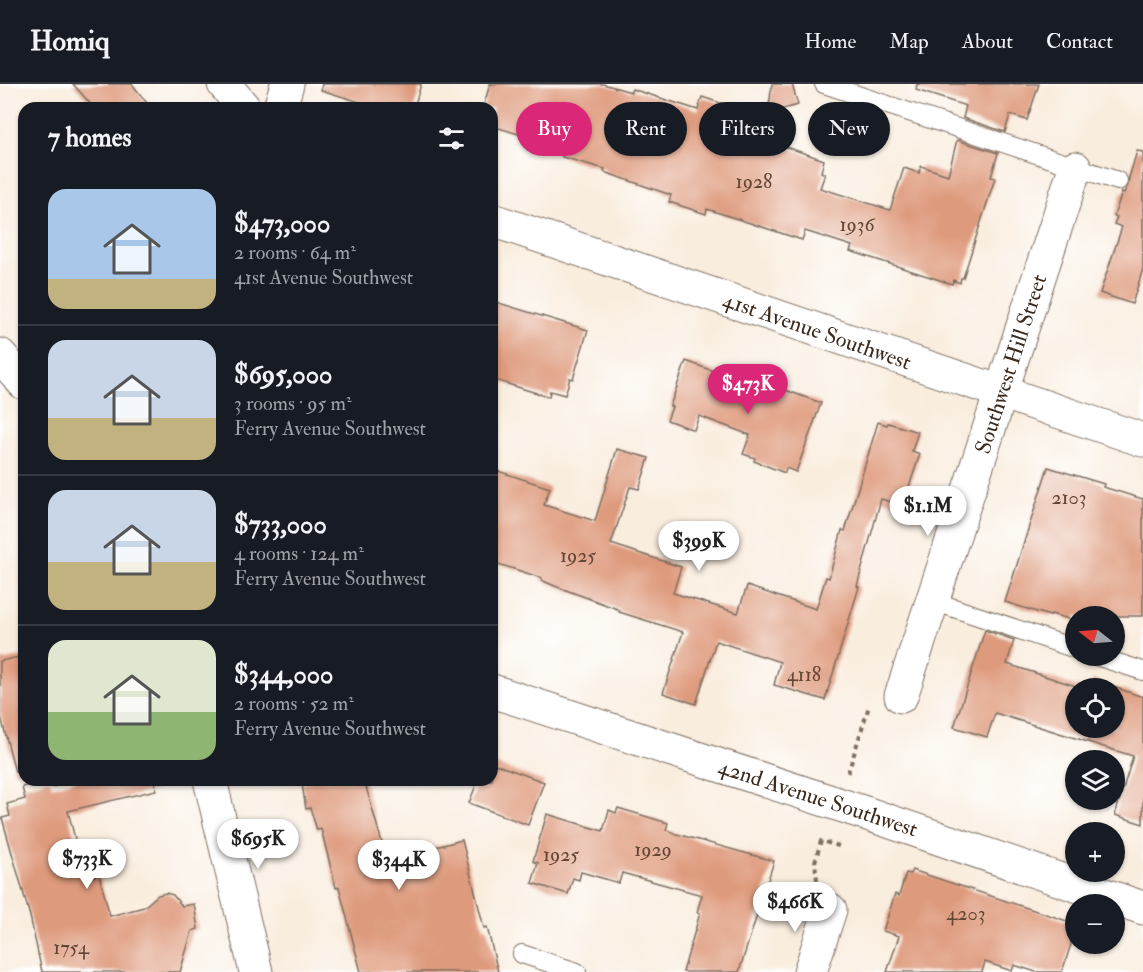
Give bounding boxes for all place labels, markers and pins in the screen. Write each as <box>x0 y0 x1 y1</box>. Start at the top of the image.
pin: $473K <box>706 364 790 415</box>
pin: $1.1M <box>886 486 970 537</box>
pin: $399K <box>657 521 741 572</box>
pin: $695K <box>216 819 300 870</box>
pin: $733K <box>45 839 129 890</box>
pin: $344K <box>357 840 441 891</box>
pin: $466K <box>753 882 837 933</box>

